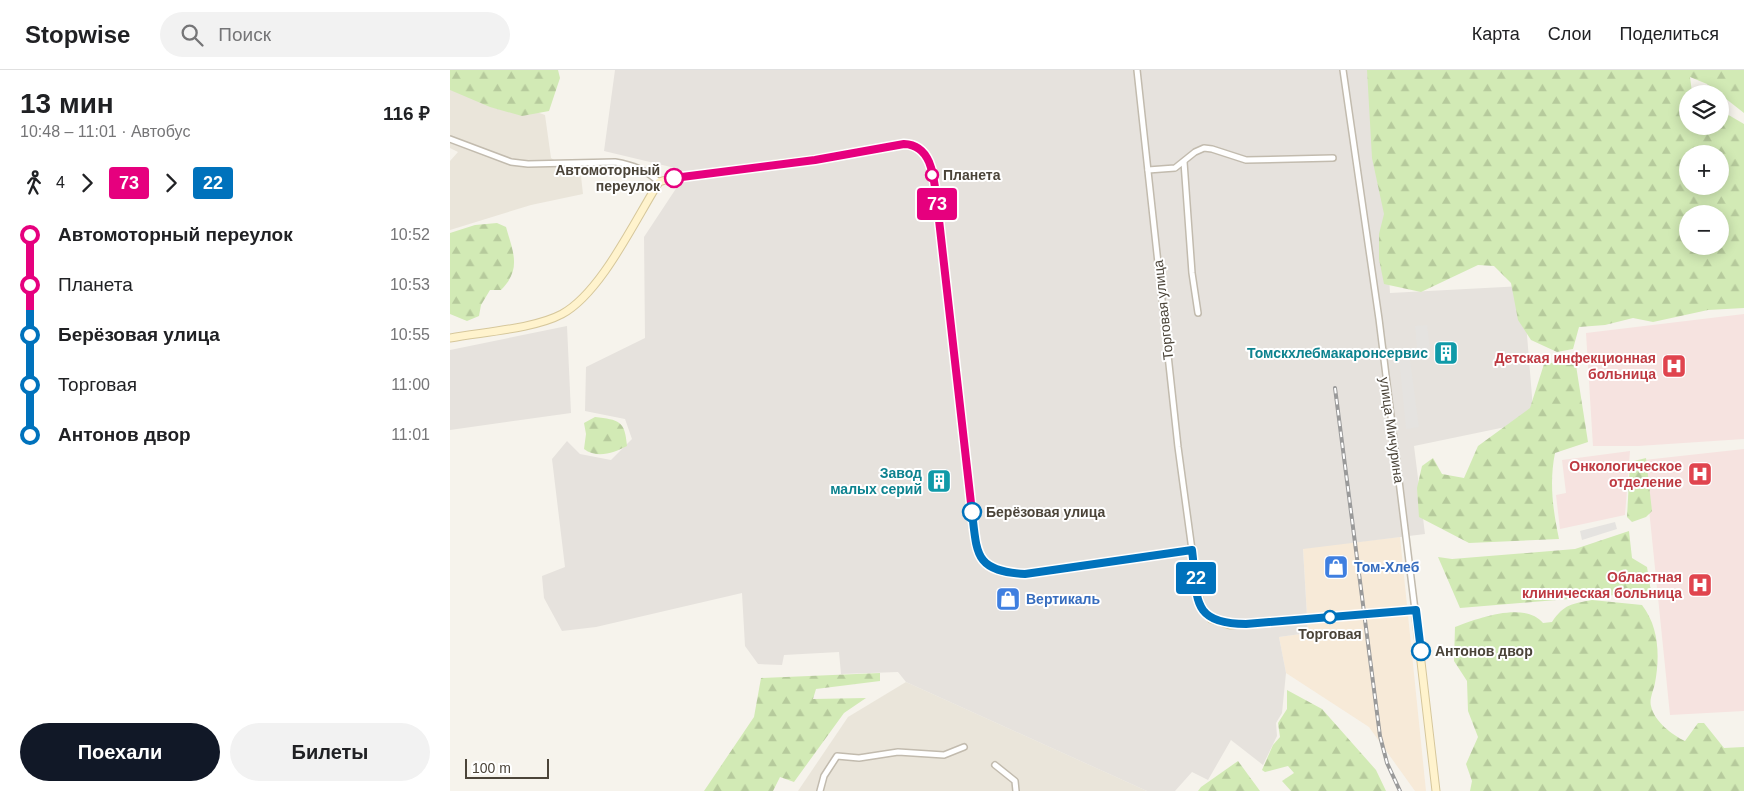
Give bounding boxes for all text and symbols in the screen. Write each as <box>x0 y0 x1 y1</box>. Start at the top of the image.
search box <box>160 12 510 57</box>
text: Stopwise <box>25 21 130 48</box>
icon: search <box>178 21 206 49</box>
text: Поиск <box>218 24 271 45</box>
text: Карта <box>1472 24 1520 44</box>
text: Слои <box>1548 24 1592 44</box>
text: Поделиться <box>1620 24 1719 44</box>
map controls <box>1679 85 1729 255</box>
button: layers <box>1679 85 1729 135</box>
text: 13 мин <box>20 88 114 119</box>
text: 116 ₽ <box>383 103 430 124</box>
text: 10:48 – 11:01 · Автобус <box>20 123 190 140</box>
button: + <box>1679 145 1729 195</box>
place label: Автомоторный переулок <box>555 162 661 194</box>
place label: Планета <box>943 167 1001 183</box>
marker: Автомоторный переулок <box>664 168 684 188</box>
marker: Планета <box>925 168 939 182</box>
icon: walk <box>20 169 48 197</box>
icon: forward <box>73 169 101 197</box>
icon: forward <box>157 169 185 197</box>
text: 73 <box>119 173 139 193</box>
text: 22 <box>203 173 223 193</box>
text: 4 <box>56 174 65 191</box>
line badge: 73 <box>914 188 960 220</box>
text: 73 <box>927 194 947 214</box>
button: − <box>1679 205 1729 255</box>
text: Автомоторный переулок <box>58 224 293 245</box>
text: 10:52 <box>390 226 430 243</box>
street label: Торговая улица <box>1150 259 1176 361</box>
text: Планета <box>58 274 133 295</box>
text: 10:53 <box>390 276 430 293</box>
text: Берёзовая улица <box>58 324 220 345</box>
text: 10:55 <box>390 326 430 343</box>
building icon: Томскхлебмакаронсервис <box>1433 340 1459 366</box>
place label: Томскхлебмакаронсервис <box>1247 345 1428 361</box>
place label: Детская инфекционная больница <box>1494 350 1656 382</box>
hospital icon: Детская инфекционная больница <box>1661 353 1687 379</box>
text: Торговая <box>58 374 137 395</box>
text: 11:00 <box>391 376 430 393</box>
street label: улица Мичурина <box>1377 376 1407 484</box>
text: Антонов двор <box>58 424 191 445</box>
text: 11:01 <box>391 426 430 443</box>
place label: Онкологическое отделение <box>1569 458 1682 490</box>
hospital icon: Онкологическое отделение <box>1687 461 1713 487</box>
place label: Завод малых серий <box>830 465 922 497</box>
building icon: Завод малых серий <box>926 468 952 494</box>
marker: Берёзовая улица <box>962 502 982 522</box>
place label: Берёзовая улица <box>986 504 1105 520</box>
shop icon: Том-Хлеб <box>1323 554 1349 580</box>
place label: Том-Хлеб <box>1354 559 1420 575</box>
line badge: 22 <box>1174 562 1218 594</box>
text: 22 <box>1186 568 1206 588</box>
place label: Областная клиническая больница <box>1522 569 1682 601</box>
hospital icon: Областная клиническая больница <box>1687 572 1713 598</box>
shop icon: Вертикаль <box>995 586 1021 612</box>
place label: Вертикаль <box>1026 591 1100 607</box>
marker: Торговая <box>1323 610 1337 624</box>
place label: Торговая <box>1298 626 1362 642</box>
marker: Антонов двор <box>1411 641 1431 661</box>
place label: Антонов двор <box>1435 643 1533 659</box>
button: Поехали <box>20 723 220 781</box>
button: Билеты <box>230 723 430 781</box>
scale bar <box>465 756 549 779</box>
text: 100 m <box>472 760 511 776</box>

